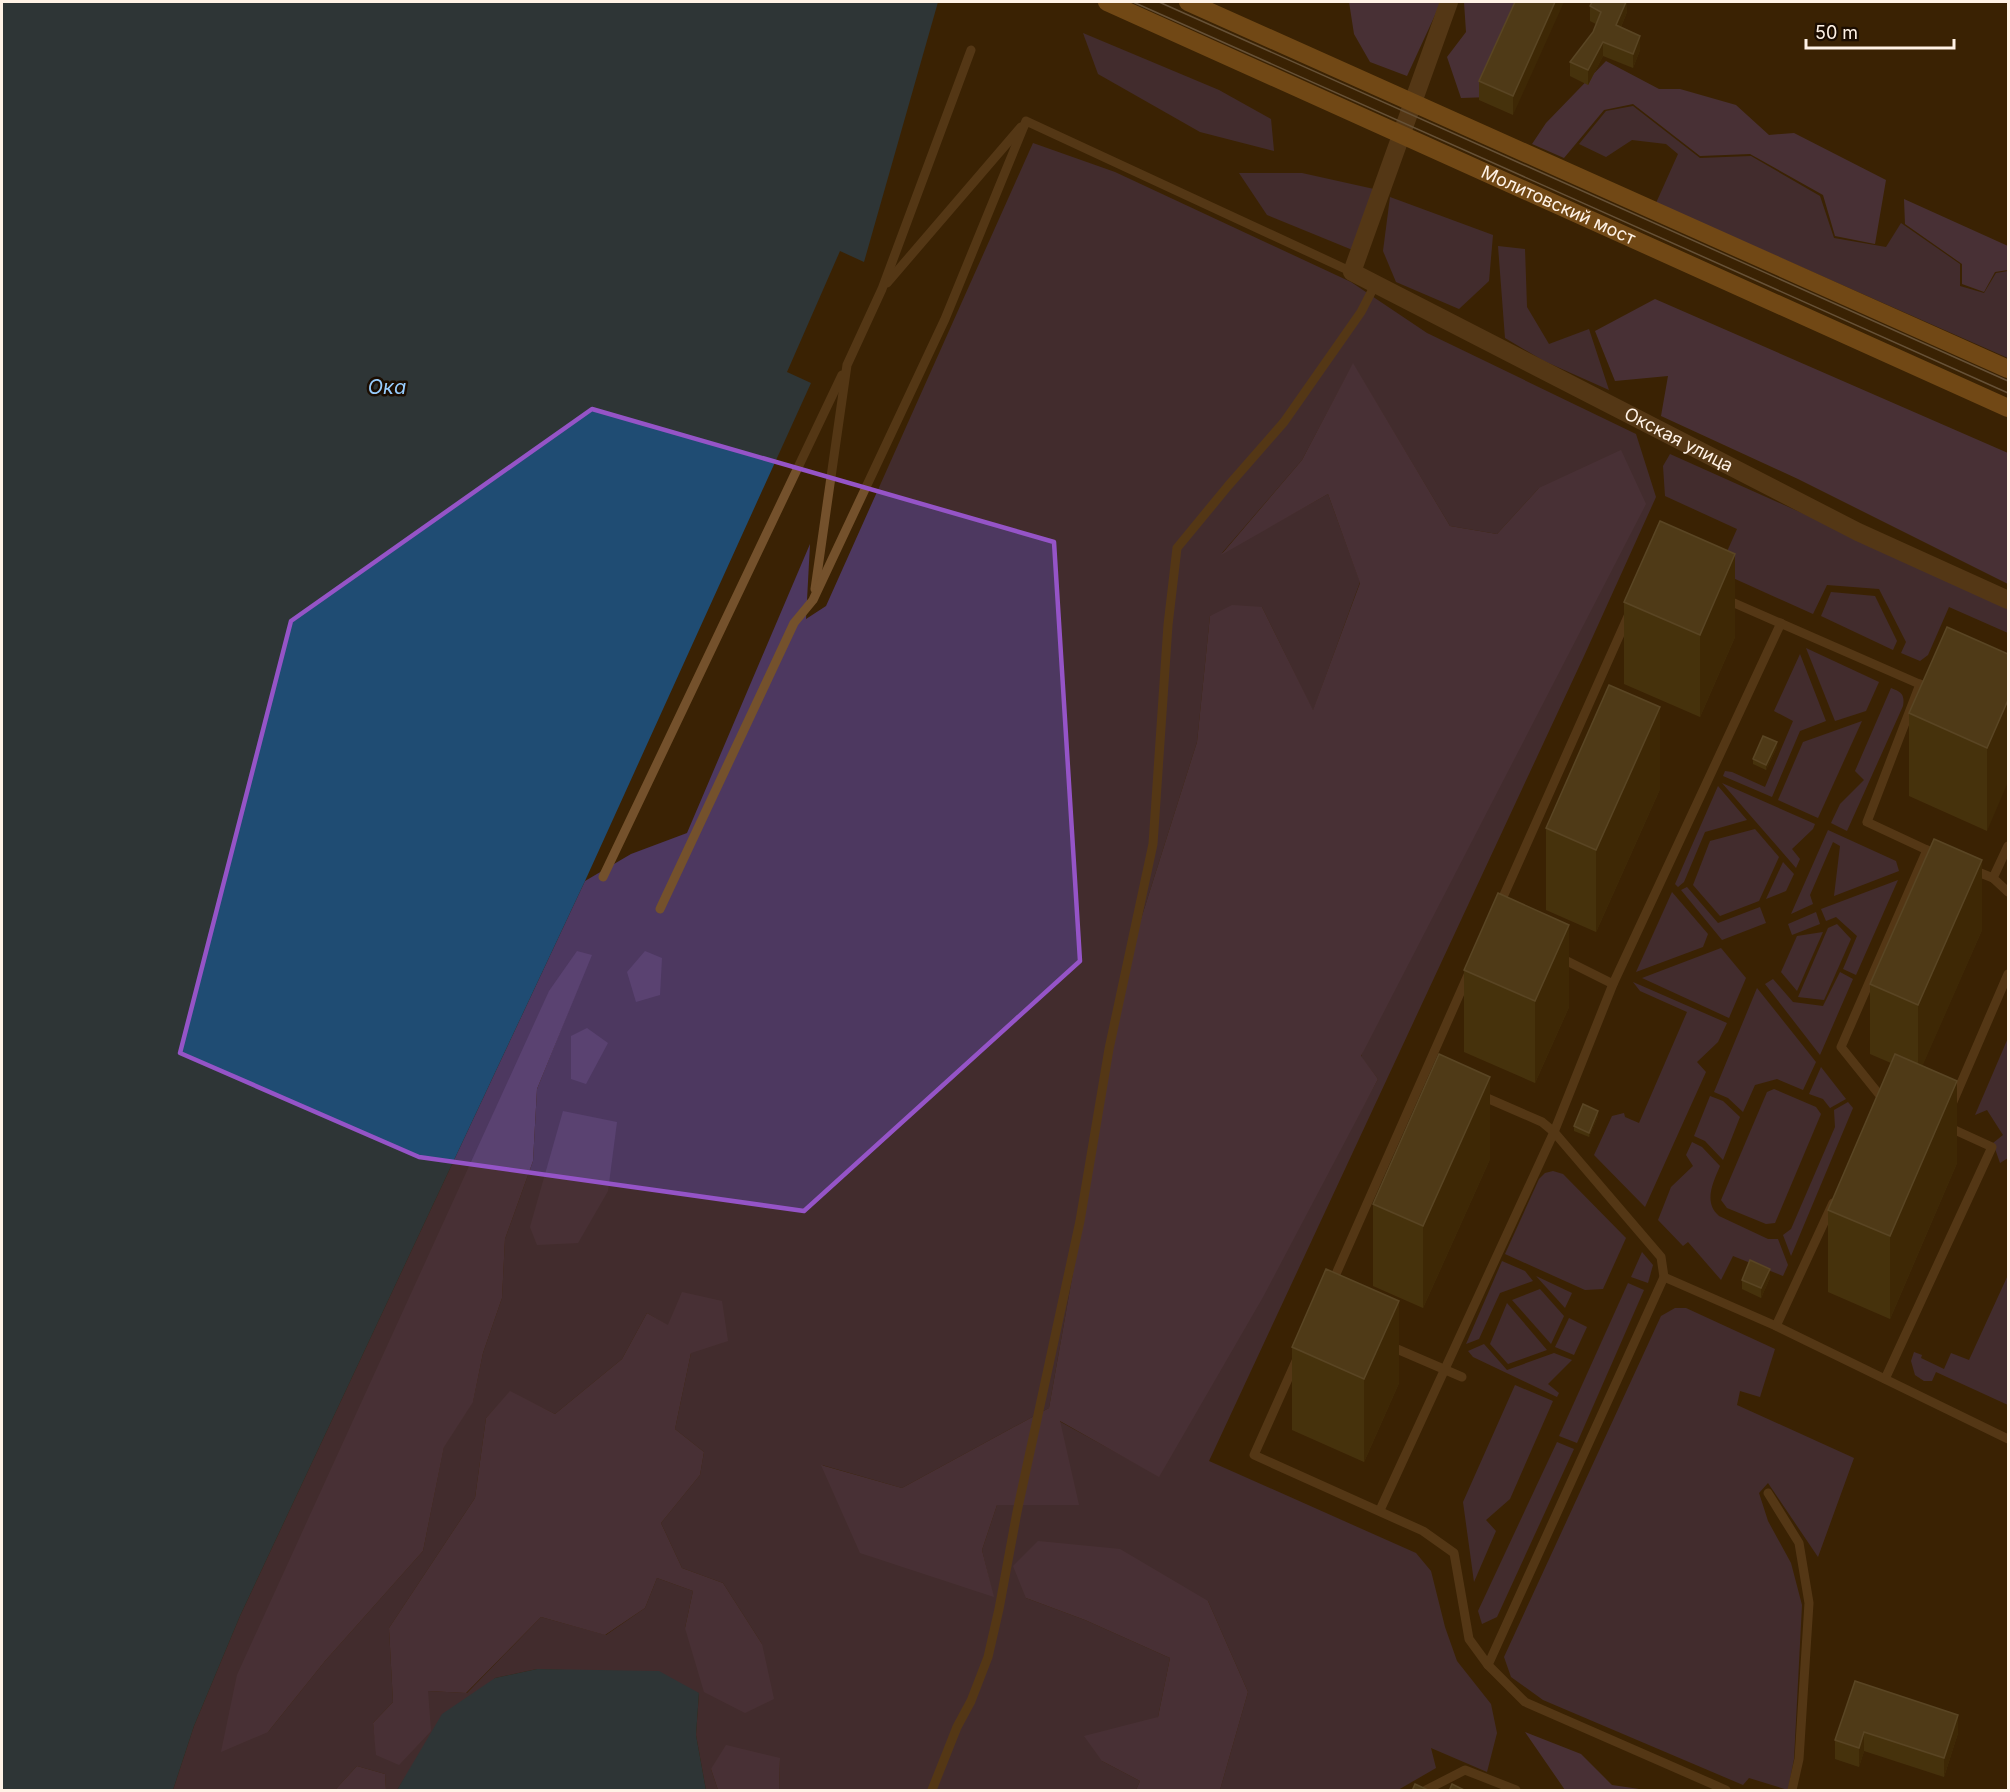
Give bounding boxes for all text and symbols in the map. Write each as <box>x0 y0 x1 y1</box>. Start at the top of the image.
scale bar <box>1806 12 1954 50</box>
text: 50 m <box>1815 22 1858 43</box>
street label: Молитовский мост <box>1478 161 1639 249</box>
water label: Ока <box>368 375 406 399</box>
street label: Окская улица <box>1621 403 1737 476</box>

